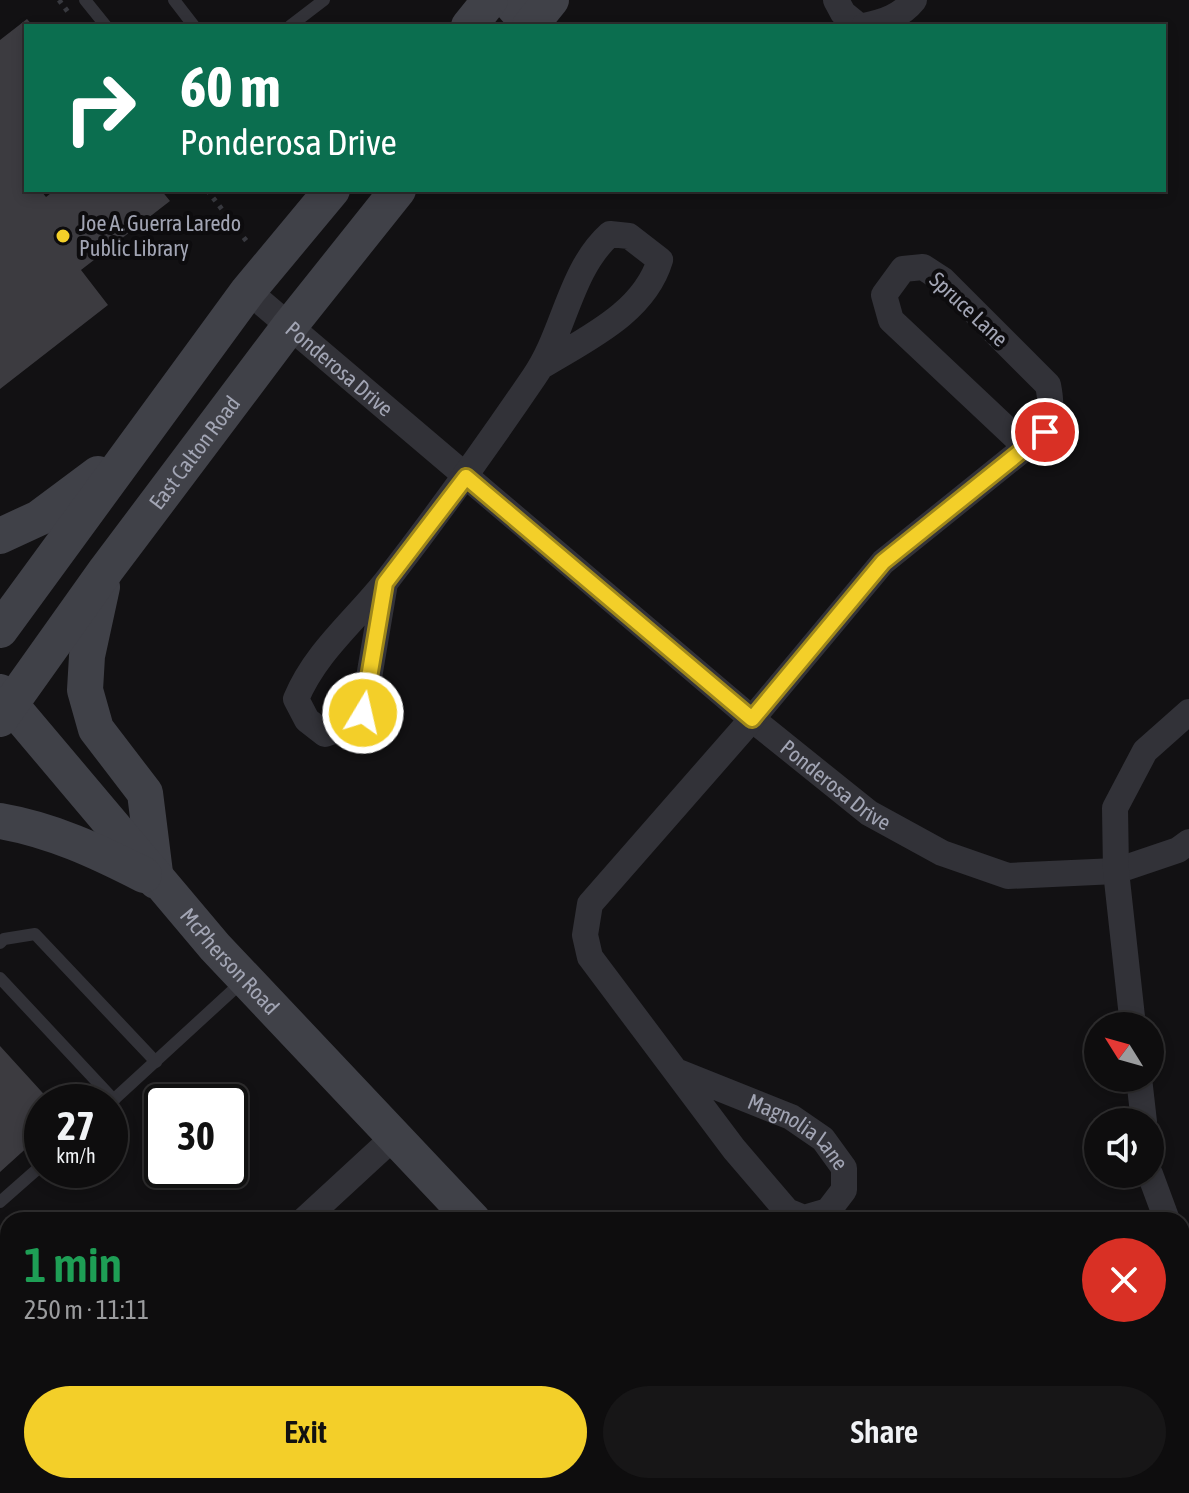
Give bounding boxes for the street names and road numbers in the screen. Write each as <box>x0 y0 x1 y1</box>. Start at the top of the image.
street label: Spruce Lane <box>925 266 1013 352</box>
street label: Ponderosa Drive <box>281 316 398 422</box>
street label: East Calton Road <box>144 391 245 514</box>
street label: Ponderosa Drive <box>775 734 895 835</box>
street label: McPherson Road <box>175 903 285 1020</box>
street label: Magnolia Lane <box>744 1088 854 1175</box>

